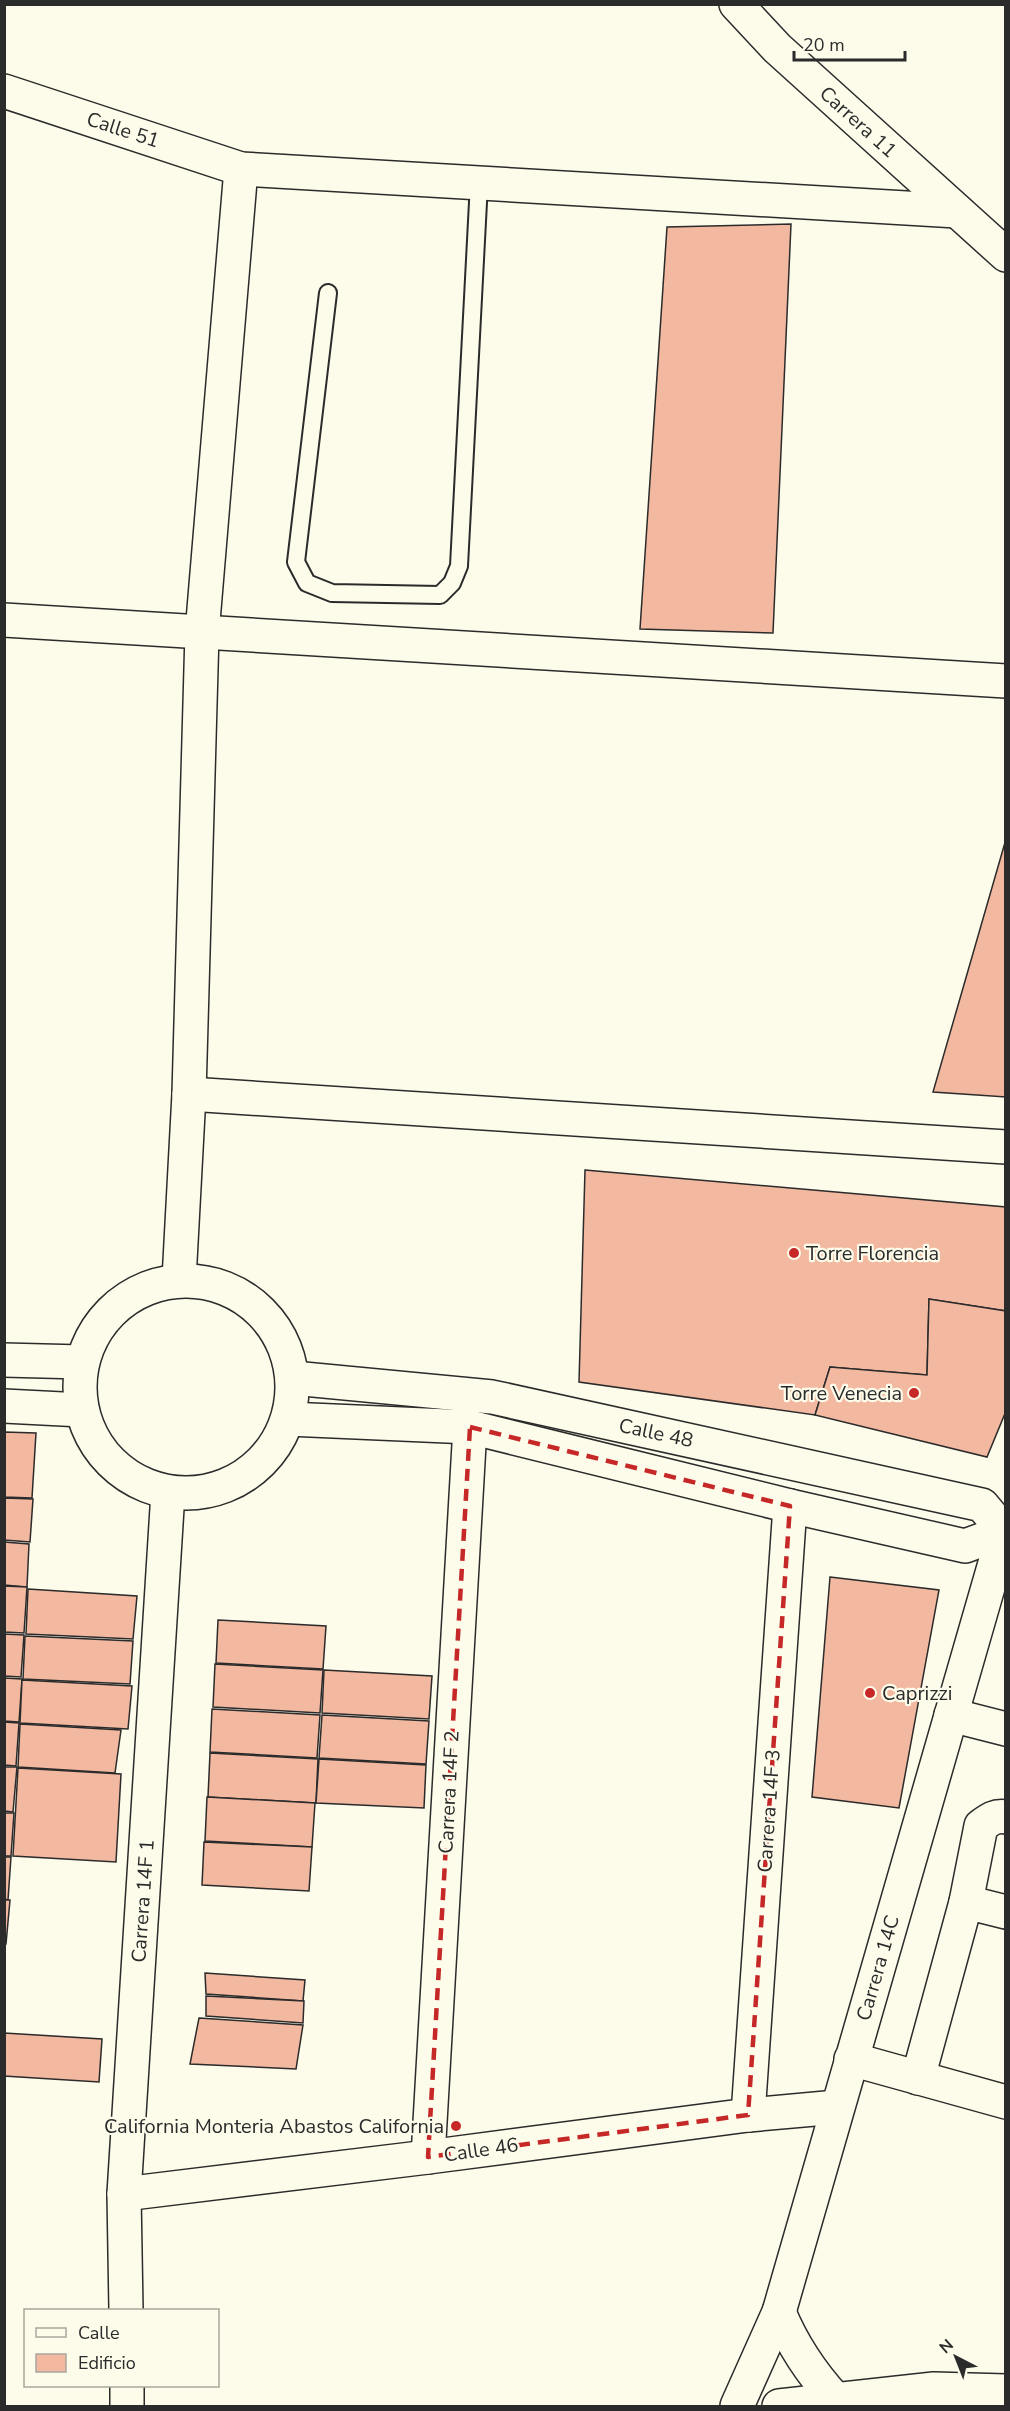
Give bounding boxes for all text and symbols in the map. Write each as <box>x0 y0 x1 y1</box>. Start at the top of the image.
scale bar <box>794 24 905 62</box>
text: 20 m <box>803 33 845 57</box>
street label: Carrera 11 <box>814 80 902 164</box>
street label: Calle 51 <box>83 106 163 154</box>
place label: Torre Florencia <box>806 1240 939 1267</box>
marker: Torre Florencia <box>787 1246 801 1260</box>
place label: Torre Venecia <box>781 1380 902 1407</box>
marker: Torre Venecia <box>907 1386 921 1400</box>
street label: Calle 48 <box>616 1412 696 1454</box>
place label: Caprizzi <box>882 1680 952 1707</box>
marker: Caprizzi <box>863 1686 877 1700</box>
street label: Carrera 14F 2 <box>432 1730 466 1854</box>
street label: Carrera 14F 3 <box>751 1748 787 1874</box>
street label: Carrera 14F 1 <box>125 1838 161 1964</box>
street label: Carrera 14C <box>850 1912 906 2024</box>
place label: California Monteria Abastos California <box>104 2113 444 2140</box>
marker: California Monteria Abastos California <box>449 2119 463 2133</box>
street label: Calle 46 <box>442 2131 520 2169</box>
legend <box>24 2309 219 2387</box>
text: Calle <box>78 2321 120 2345</box>
north arrow <box>926 2327 986 2387</box>
text: N <box>935 2334 958 2359</box>
text: Edificio <box>78 2351 136 2375</box>

